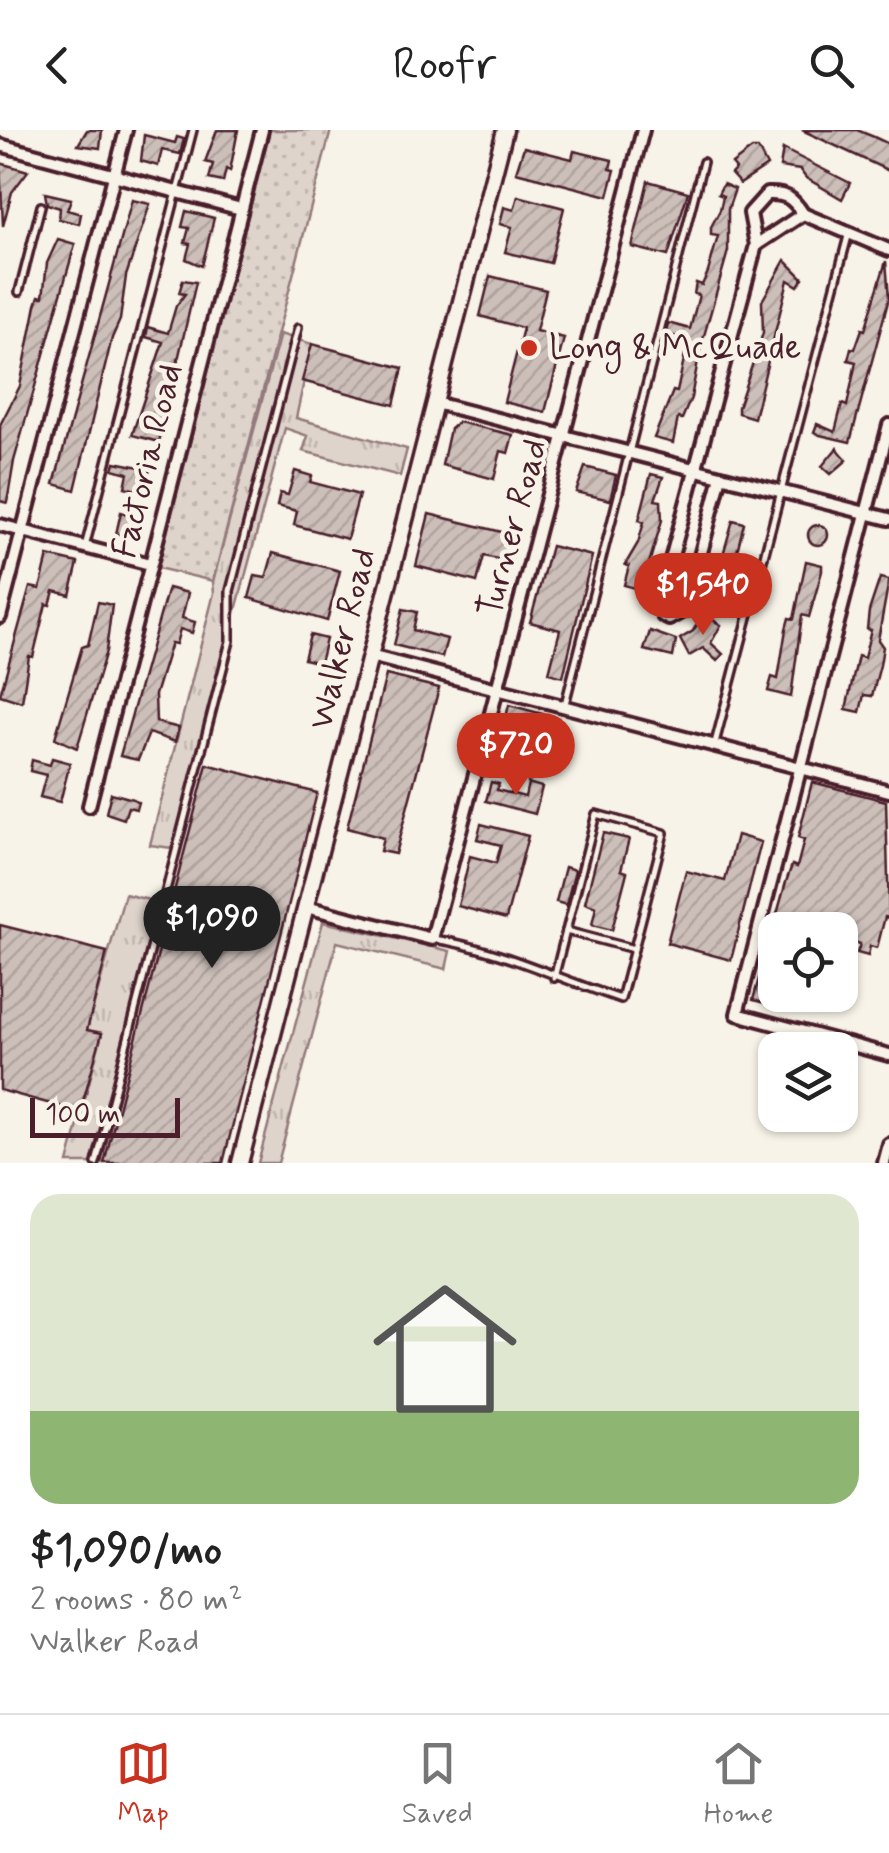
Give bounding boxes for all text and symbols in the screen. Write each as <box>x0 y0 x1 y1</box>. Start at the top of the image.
text: Roofr <box>393 36 496 95</box>
icon: back <box>30 38 85 93</box>
icon: search <box>804 38 859 93</box>
place label: Long & McQuade <box>549 325 801 374</box>
marker: Long & McQuade <box>518 337 540 359</box>
street label: Factoria Road <box>102 359 194 563</box>
street label: Turner Road <box>467 434 559 622</box>
street label: Walker Road <box>298 544 388 734</box>
pin: $1,540 <box>622 553 784 638</box>
text: $1,540 <box>656 564 750 606</box>
pin: $720 <box>457 713 575 798</box>
text: $720 <box>479 724 553 766</box>
pin: $1,090 <box>131 886 293 971</box>
text: $1,090 <box>165 897 259 939</box>
map controls <box>758 912 858 1132</box>
button: locate <box>758 912 858 1012</box>
button: layers <box>758 1032 858 1132</box>
scale bar <box>30 1093 180 1138</box>
text: 100 m <box>45 1097 120 1134</box>
icon: home <box>355 1259 535 1439</box>
text: $1,090/mo <box>30 1524 222 1579</box>
text: 2 rooms · 80 m² <box>30 1579 243 1621</box>
text: Walker Road <box>30 1621 199 1663</box>
tab: Map <box>116 1736 171 1833</box>
tab: Saved <box>402 1736 473 1833</box>
tab: Home <box>704 1736 773 1833</box>

